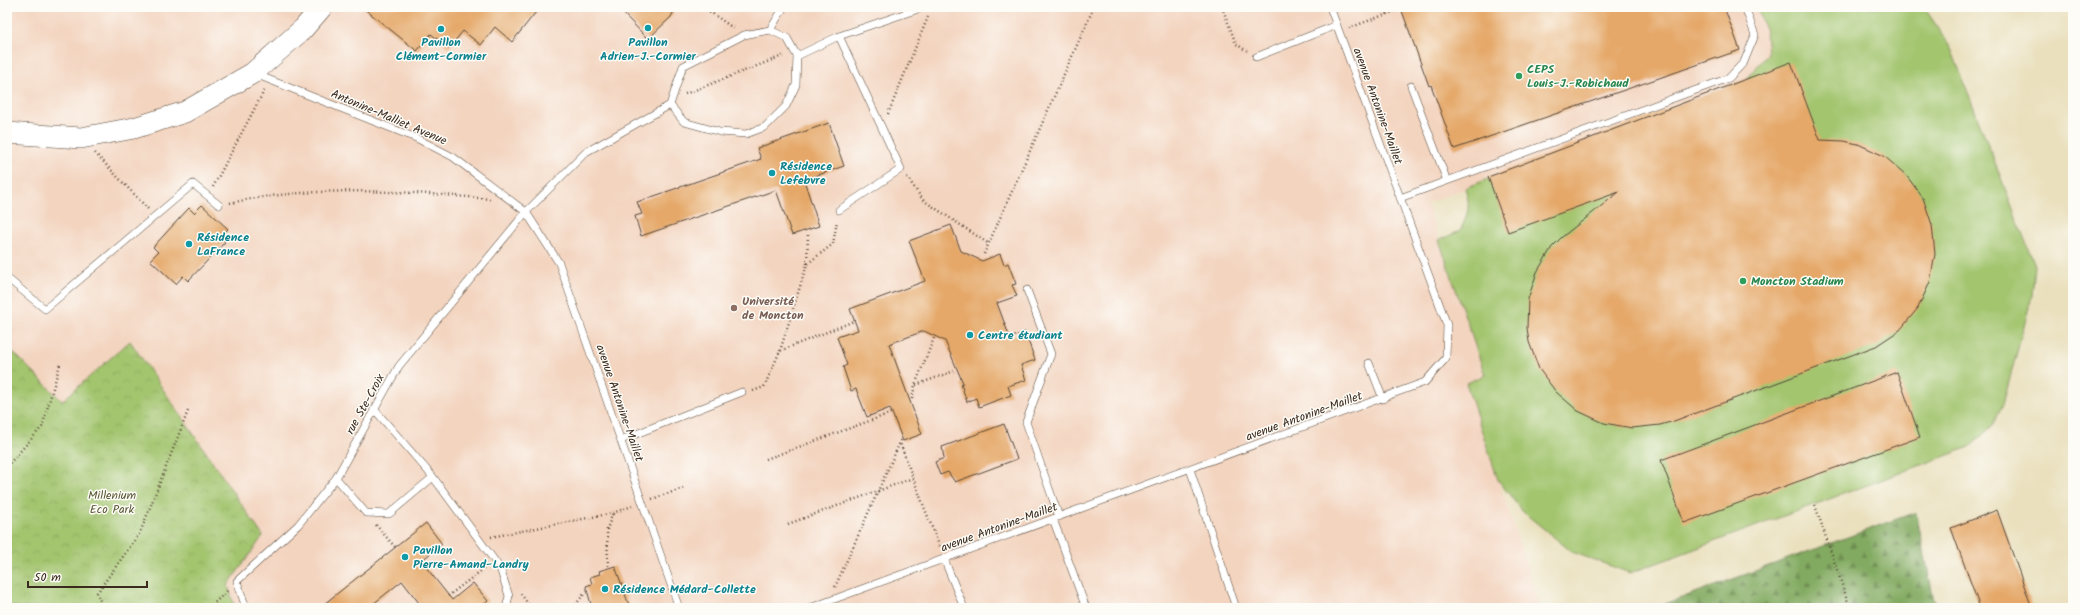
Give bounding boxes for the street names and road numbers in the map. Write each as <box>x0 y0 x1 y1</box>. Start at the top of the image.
street label: avenue Antonine-Maillet <box>1348 45 1408 167</box>
street label: Antonine-Malliet Avenue <box>328 84 450 151</box>
street label: avenue Antonine-Maillet <box>591 342 649 465</box>
street label: rue Ste-Croix <box>341 370 390 438</box>
street label: avenue Antonine-Maillet <box>1243 386 1365 446</box>
street label: avenue Antonine-Maillet <box>938 497 1060 557</box>

